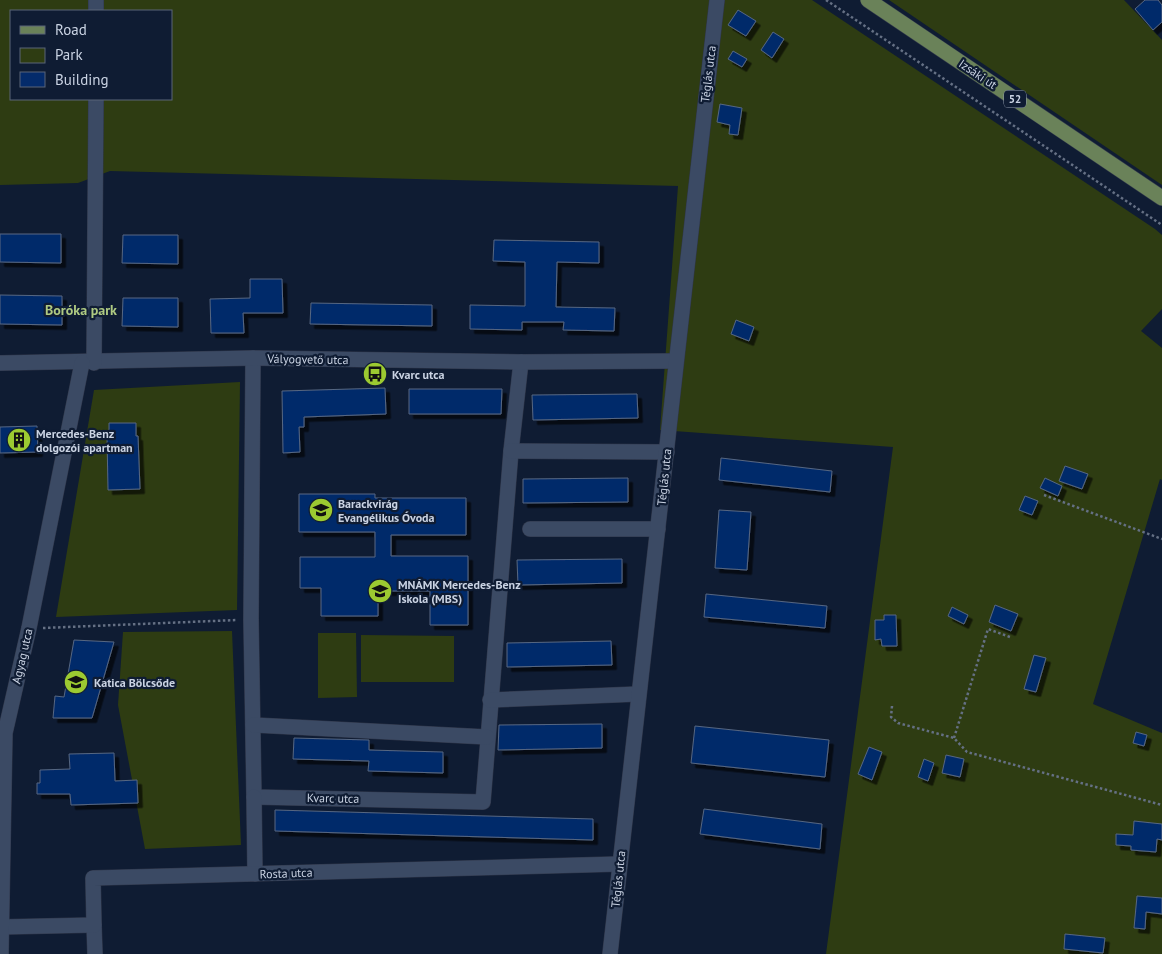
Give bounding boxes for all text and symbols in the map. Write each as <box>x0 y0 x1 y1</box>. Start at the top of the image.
legend <box>10 10 172 100</box>
text: Road <box>55 20 87 39</box>
text: Park <box>55 45 83 64</box>
street label: Téglás utca <box>697 45 719 103</box>
street label: Izsáki út <box>956 56 1000 92</box>
text: Building <box>55 70 109 89</box>
road number: 52 <box>1004 90 1026 108</box>
district label: Boróka park <box>45 301 117 319</box>
street label: Vályogvető utca <box>266 351 349 367</box>
bus stop icon: Kvarc utca <box>362 361 388 387</box>
place label: Kvarc utca <box>392 367 444 382</box>
place label: Mercedes-Benz dolgozói apartman <box>36 426 133 455</box>
building icon: Mercedes-Benz dolgozói apartman <box>6 427 32 453</box>
street label: Téglás utca <box>654 448 674 506</box>
place label: Barackvirág Evangélikus Óvoda <box>338 496 435 525</box>
school or university icon: Barackvirág Evangélikus Óvoda <box>308 497 334 523</box>
place label: MNÁMK Mercedes-Benz Iskola (MBS) <box>398 577 521 606</box>
school or university icon: MNÁMK Mercedes-Benz Iskola (MBS) <box>367 578 393 604</box>
street label: Agyag utca <box>8 627 36 685</box>
school or university icon: Katica Bölcsőde <box>63 669 89 695</box>
place label: Katica Bölcsőde <box>94 675 175 690</box>
street label: Kvarc utca <box>307 790 359 806</box>
street label: Téglás utca <box>608 850 628 908</box>
street label: Rosta utca <box>259 865 313 881</box>

